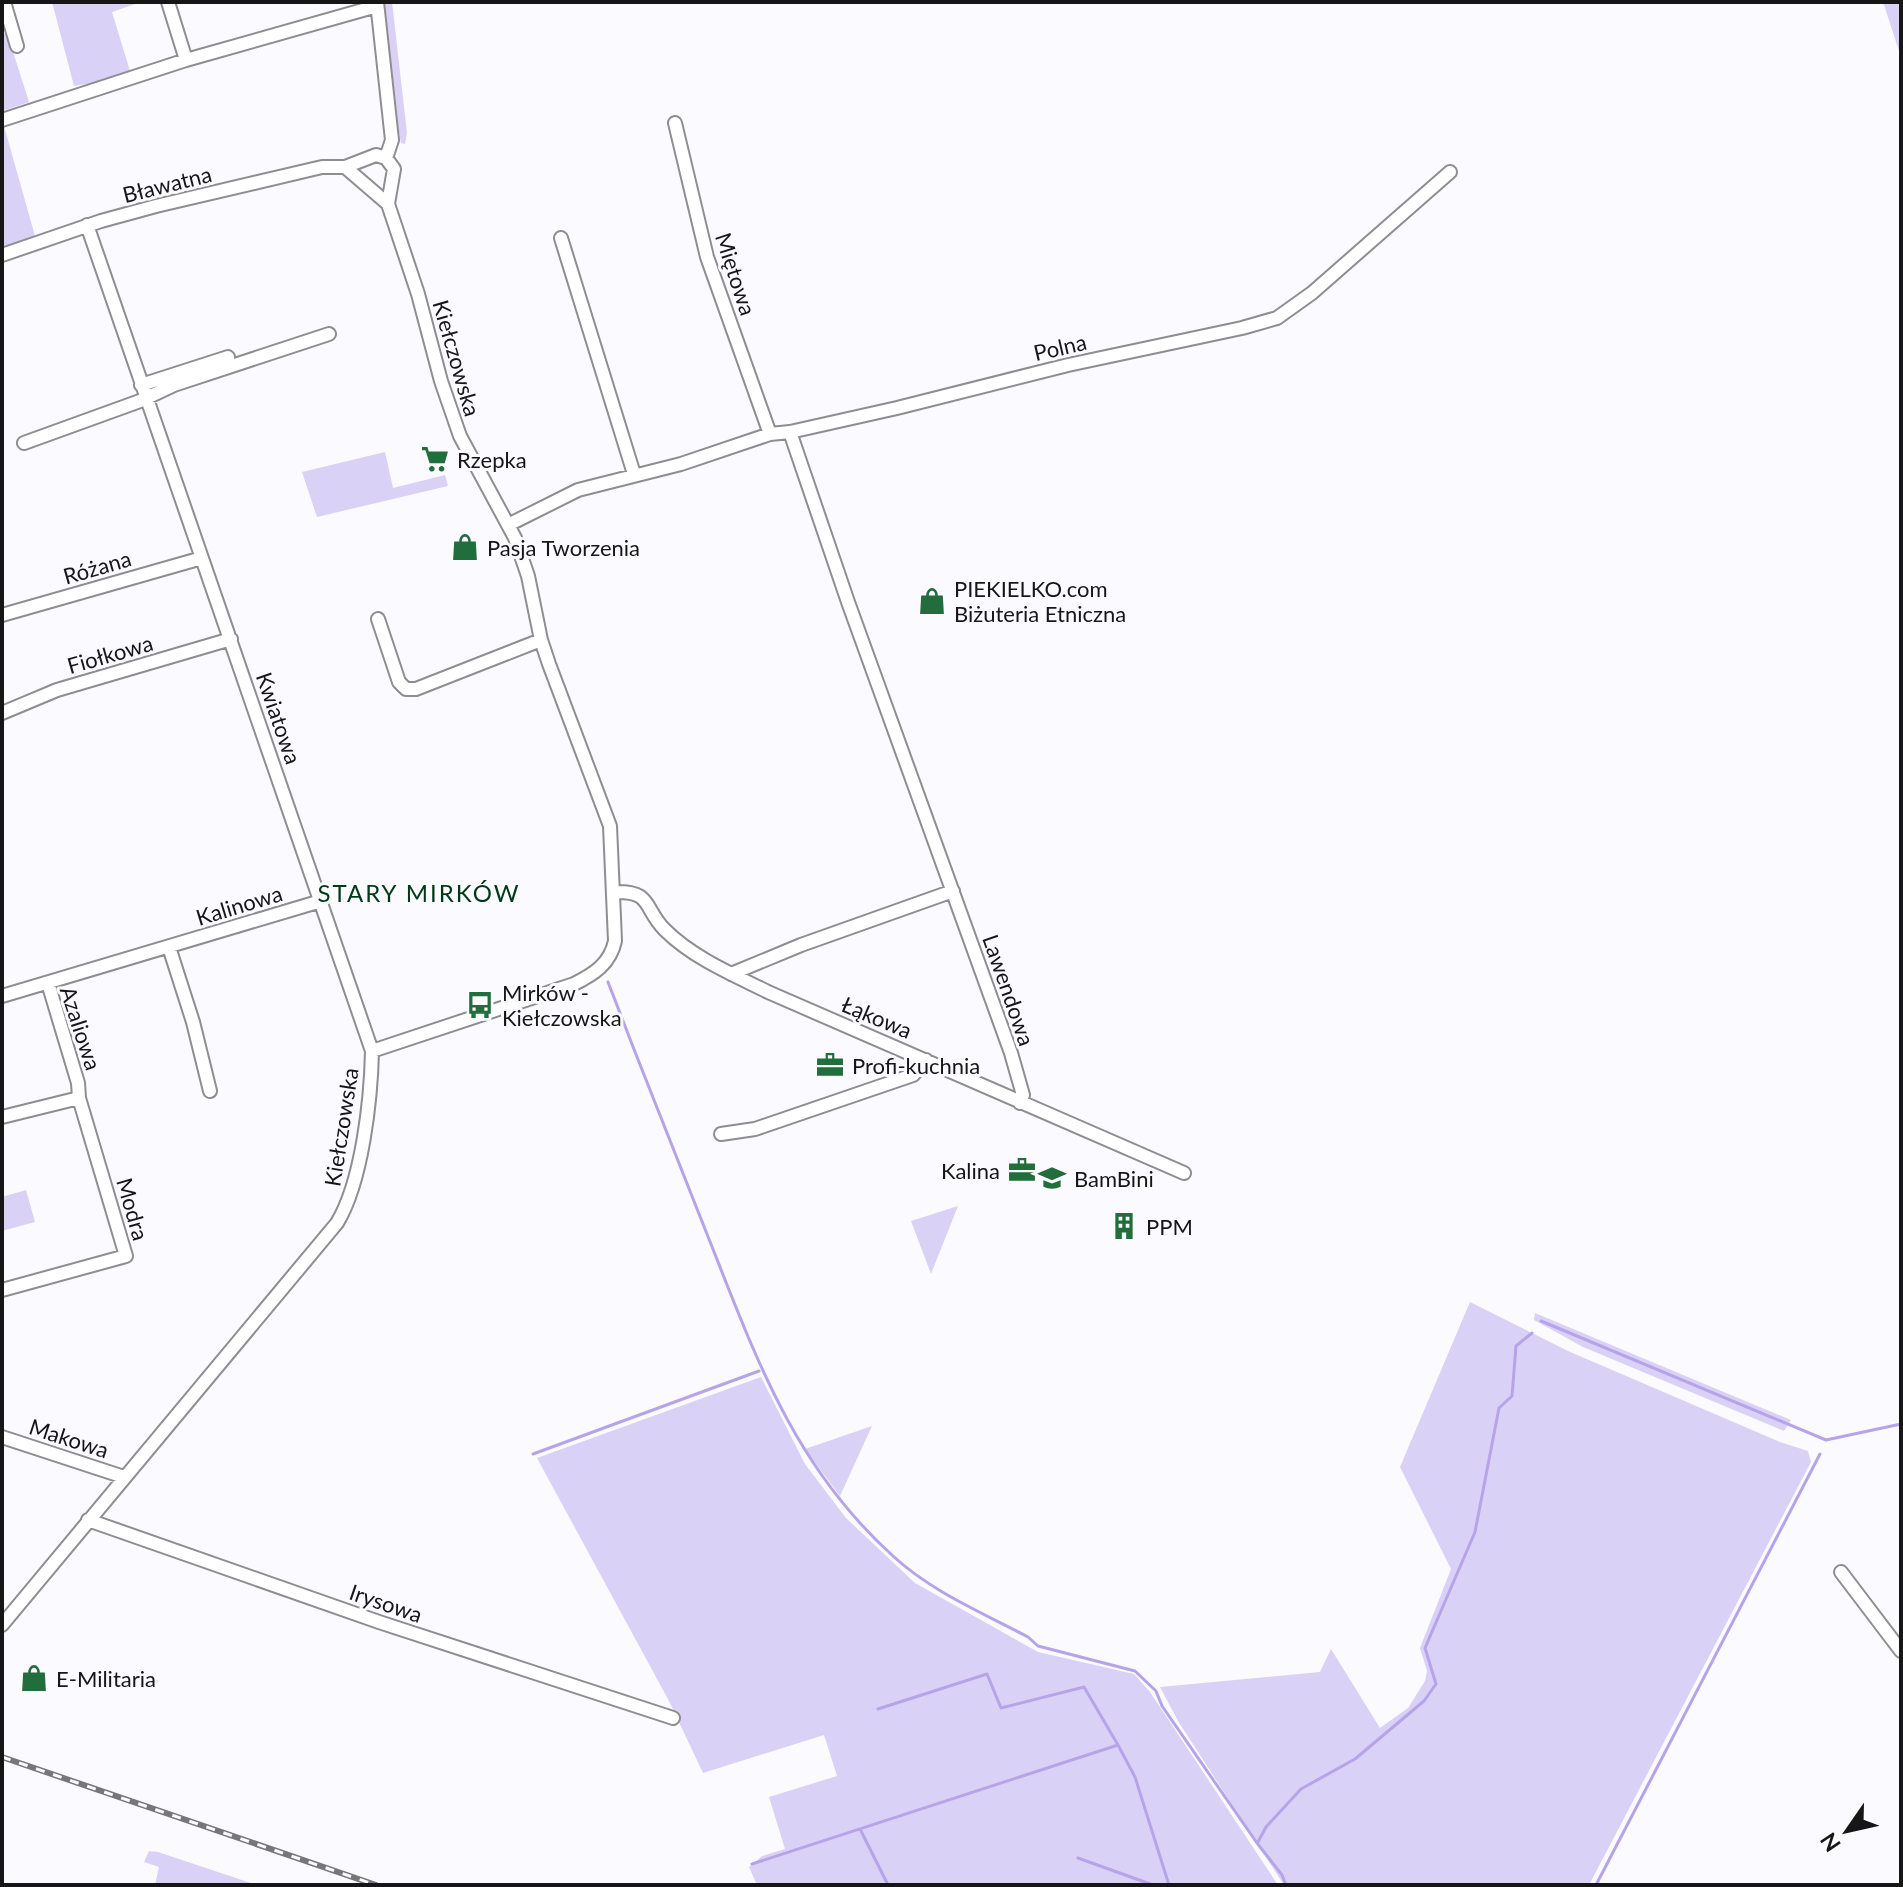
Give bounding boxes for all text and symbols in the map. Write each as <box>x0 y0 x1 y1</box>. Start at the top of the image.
street label: Bławatna <box>120 160 214 208</box>
street label: Miętowa <box>710 229 762 319</box>
street label: Kiełczowska <box>428 297 486 419</box>
street label: Polna <box>1031 328 1089 366</box>
supermarket icon: Rzepka <box>420 444 450 474</box>
place label: Rzepka <box>457 446 527 473</box>
shop icon: Pasja Tworzenia <box>450 532 480 562</box>
place label: Pasja Tworzenia <box>487 534 640 561</box>
street label: Różana <box>60 544 134 590</box>
place label: PIEKIELKO.com Biżuteria Etniczna <box>954 575 1126 627</box>
shop icon: PIEKIELKO.com Biżuteria Etniczna <box>917 586 947 616</box>
street label: Fiołkowa <box>64 629 156 679</box>
street label: Kwiatowa <box>251 669 307 767</box>
district label: STARY MIRKÓW <box>317 878 521 907</box>
street label: Kalinowa <box>193 879 285 931</box>
street label: Lawendowa <box>977 931 1041 1049</box>
place label: Mirków - Kiełczowska <box>502 979 622 1031</box>
street label: Azaliowa <box>55 983 107 1073</box>
bus stop icon: Mirków - Kiełczowska <box>465 990 495 1020</box>
street label: Łąkowa <box>838 990 916 1044</box>
office icon: Profi-kuchnia <box>815 1050 845 1080</box>
place label: Profi-kuchnia <box>852 1052 980 1079</box>
street label: Kiełczowska <box>318 1066 364 1188</box>
office icon: Kalina <box>1007 1155 1037 1185</box>
place label: Kalina <box>941 1157 1000 1184</box>
school or university icon: BamBini <box>1037 1163 1067 1193</box>
place label: BamBini <box>1074 1165 1154 1192</box>
street label: Modra <box>111 1175 155 1243</box>
building icon: PPM <box>1109 1211 1139 1241</box>
place label: PPM <box>1146 1213 1193 1240</box>
street label: Makowa <box>26 1412 112 1464</box>
street label: Irysowa <box>346 1578 426 1628</box>
shop icon: E-Militaria <box>19 1663 49 1693</box>
place label: E-Militaria <box>56 1665 156 1692</box>
north arrow <box>1807 1791 1887 1871</box>
text: N <box>1814 1828 1846 1857</box>

